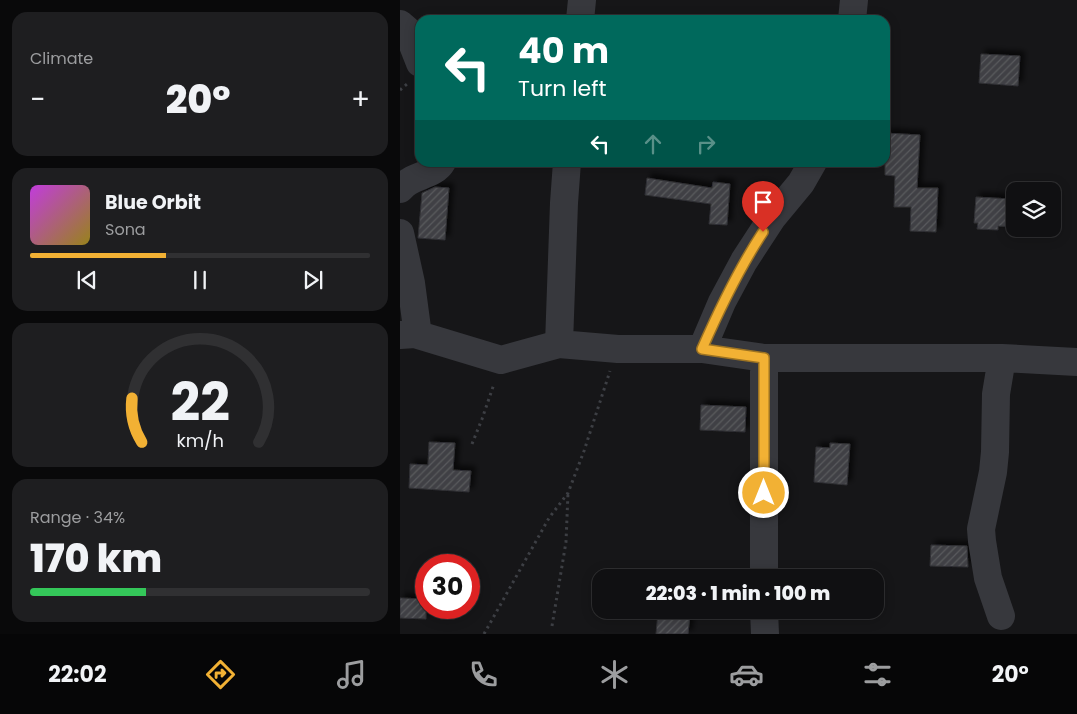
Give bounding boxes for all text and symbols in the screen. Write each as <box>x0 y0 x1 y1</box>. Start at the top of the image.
text: 40 m <box>518 26 609 75</box>
icon: left <box>435 35 500 100</box>
text: Climate <box>30 47 93 70</box>
text: 20° <box>166 73 231 126</box>
text: Turn left <box>518 73 606 104</box>
text: − <box>30 80 45 119</box>
text: + <box>351 80 370 119</box>
icon: left <box>586 130 614 158</box>
icon: ahead <box>639 130 667 158</box>
icon: right <box>692 130 720 158</box>
pin <box>742 181 784 232</box>
map controls <box>1006 182 1061 237</box>
button: layers <box>1006 182 1061 237</box>
icon: arrive <box>749 188 777 216</box>
text: Blue Orbit <box>105 189 201 216</box>
text: Sona <box>105 218 146 241</box>
icon: previous <box>73 266 101 294</box>
icon: pause <box>186 266 214 294</box>
icon: next <box>299 266 327 294</box>
text: 22 <box>170 366 230 439</box>
text: km/h <box>176 428 224 453</box>
position arrow <box>737 466 789 518</box>
text: Range · 34% <box>30 506 125 529</box>
text: 170 km <box>30 532 162 585</box>
speed limit sign: 30 <box>415 554 480 619</box>
text: 22:03 · 1 min · 100 m <box>646 580 830 607</box>
icon: directions <box>203 657 238 692</box>
icon: music <box>334 657 369 692</box>
icon: phone <box>466 657 501 692</box>
icon: climate <box>597 657 632 692</box>
icon: car <box>729 657 764 692</box>
icon: filters <box>860 657 895 692</box>
text: 22:02 <box>48 659 107 690</box>
text: 20° <box>992 659 1029 690</box>

